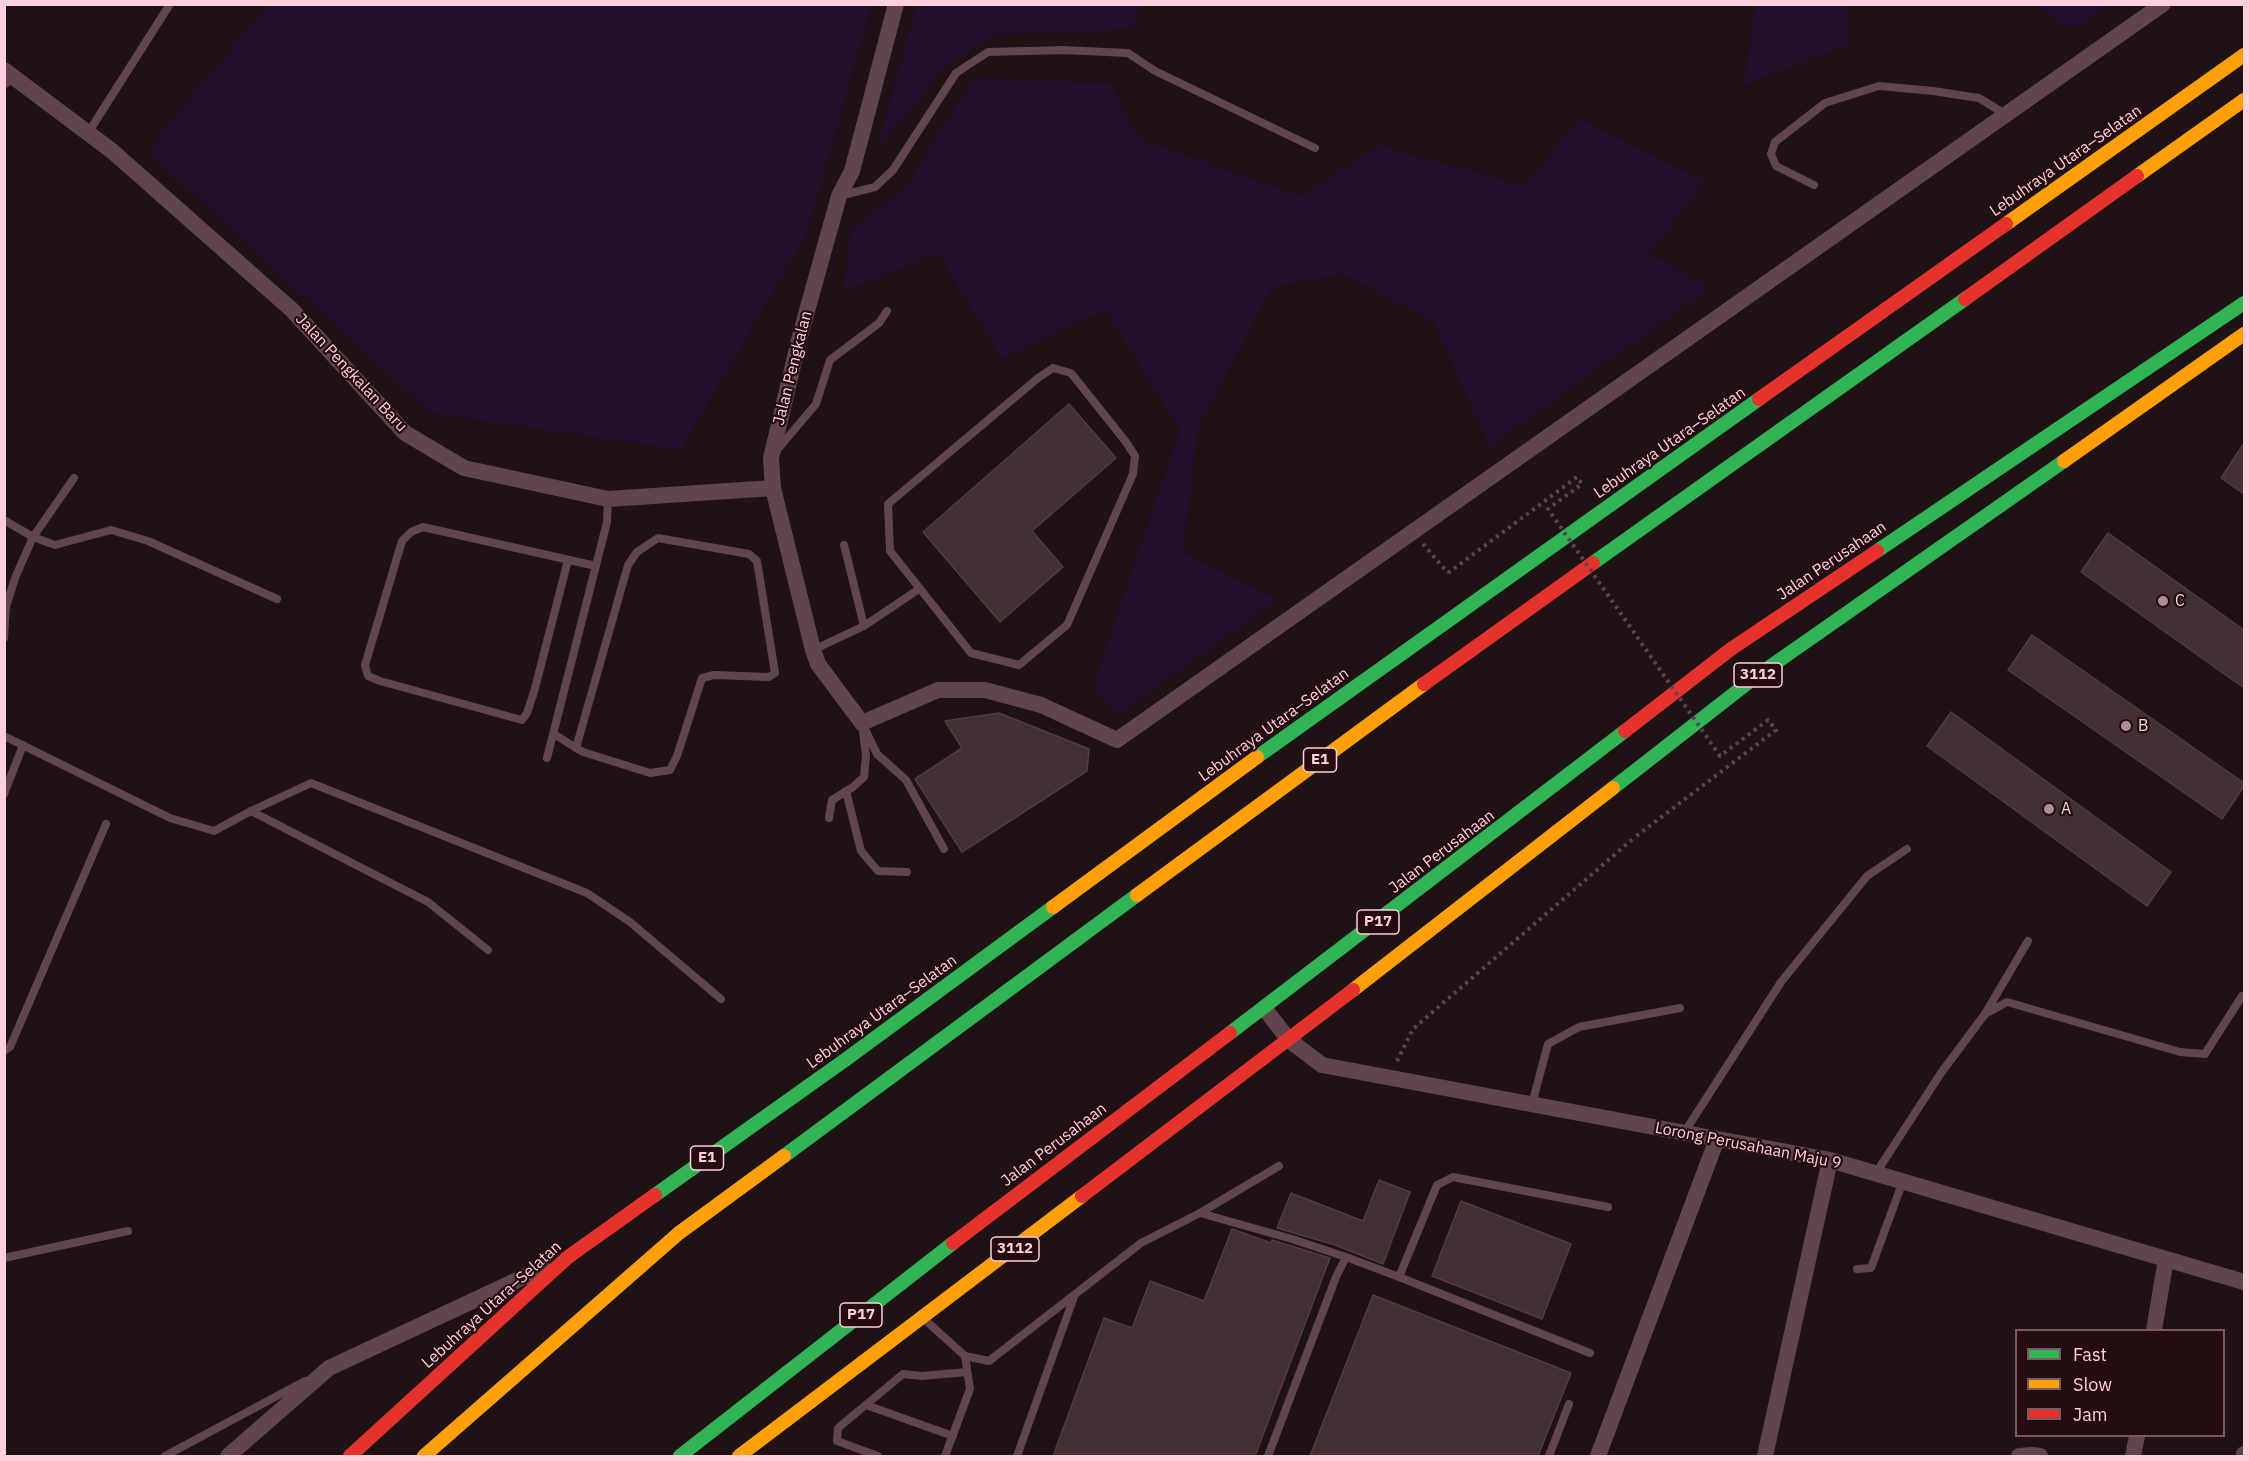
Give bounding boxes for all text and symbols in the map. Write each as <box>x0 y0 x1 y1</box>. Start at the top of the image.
street label: Lebuhraya Utara–Selatan <box>1986 101 2146 221</box>
street label: Jalan Pengkalan <box>770 309 816 427</box>
street label: Jalan Pengkalan Baru <box>291 310 411 436</box>
street label: Lebuhraya Utara–Selatan <box>1590 383 1750 503</box>
street label: Jalan Perusahaan <box>1774 517 1890 605</box>
place label: C <box>2175 591 2185 611</box>
marker: C <box>2156 594 2170 608</box>
road number: 3112 <box>1734 663 1782 687</box>
street label: Lebuhraya Utara–Selatan <box>1195 664 1353 786</box>
place label: B <box>2138 716 2148 736</box>
marker: B <box>2119 719 2133 733</box>
road number: E1 <box>1304 748 1336 772</box>
place label: A <box>2061 799 2071 819</box>
marker: A <box>2042 802 2056 816</box>
street label: Jalan Perusahaan <box>1385 806 1499 898</box>
road number: P17 <box>1357 910 1399 934</box>
street label: Lebuhraya Utara–Selatan <box>803 951 961 1073</box>
street label: Jalan Perusahaan <box>997 1099 1111 1191</box>
street label: Lorong Perusahaan Maju 9 <box>1653 1119 1843 1173</box>
road number: E1 <box>690 1146 724 1170</box>
street label: Lebuhraya Utara–Selatan <box>418 1237 566 1373</box>
road number: 3112 <box>991 1237 1039 1261</box>
road number: P17 <box>840 1303 882 1327</box>
legend <box>2015 1329 2225 1437</box>
text: Fast <box>2073 1343 2107 1366</box>
text: Slow <box>2073 1373 2112 1396</box>
text: Jam <box>2073 1403 2108 1426</box>

